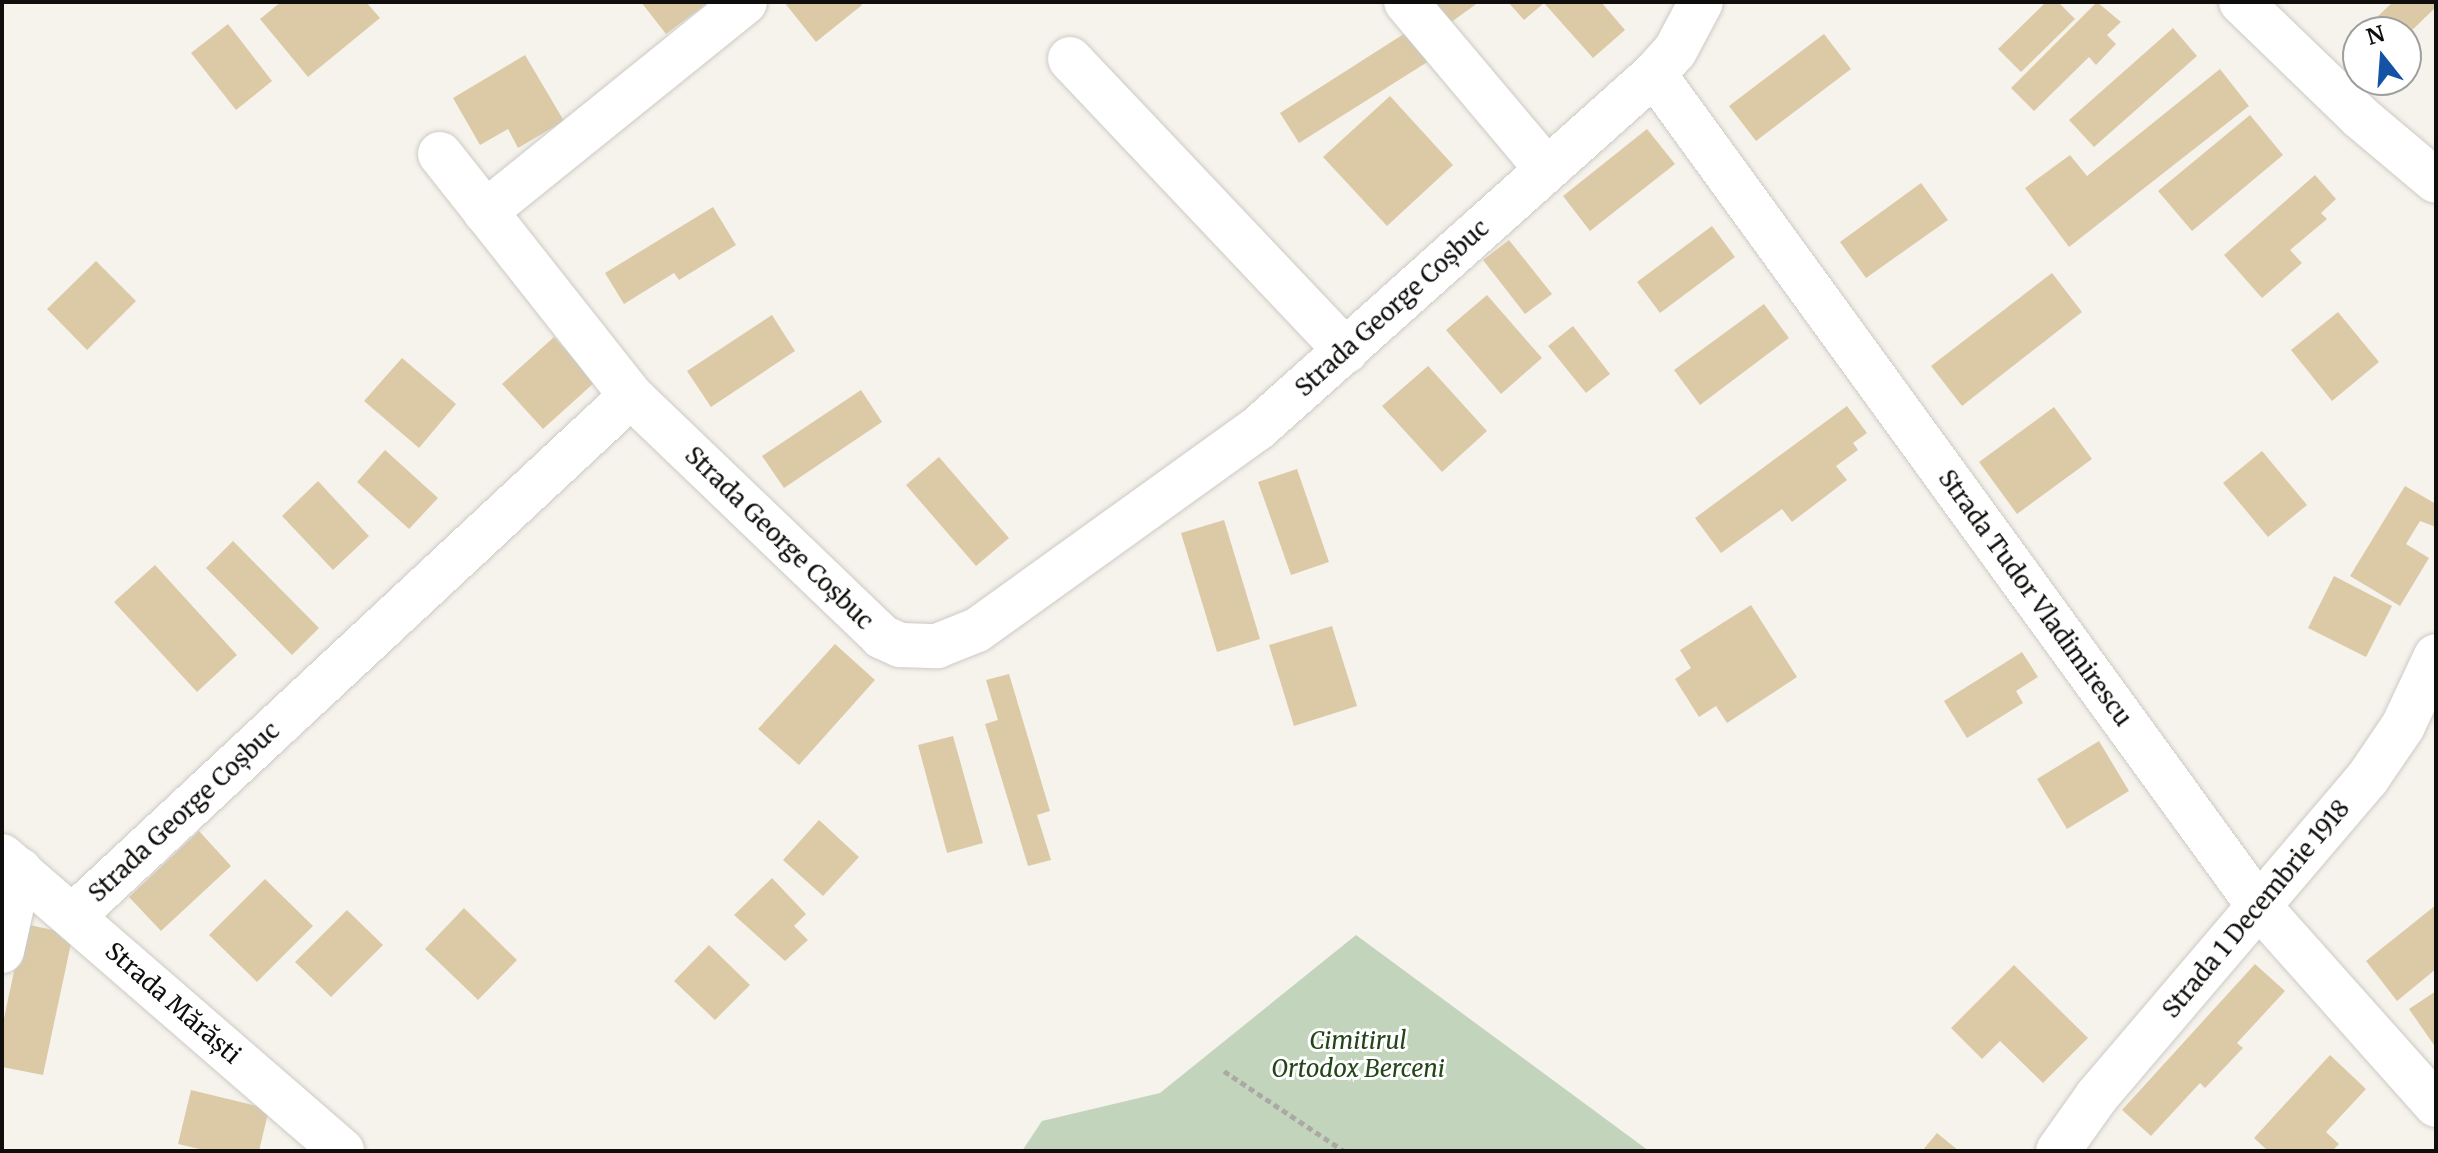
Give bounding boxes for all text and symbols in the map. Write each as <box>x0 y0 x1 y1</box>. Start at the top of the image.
north arrow <box>2342 16 2422 96</box>
text: N <box>2363 19 2388 51</box>
street label: Strada George Coșbuc <box>1289 214 1495 402</box>
street label: Strada George Coșbuc <box>679 441 879 635</box>
street label: Strada Tudor Vladimirescu <box>1932 464 2138 732</box>
street label: Strada George Coșbuc <box>83 716 285 908</box>
street label: Strada 1 Decembrie 1918 <box>2157 794 2355 1024</box>
street label: Strada Mărăști <box>100 936 246 1070</box>
park label: Cimitirul Ortodox Berceni <box>1271 1027 1445 1083</box>

